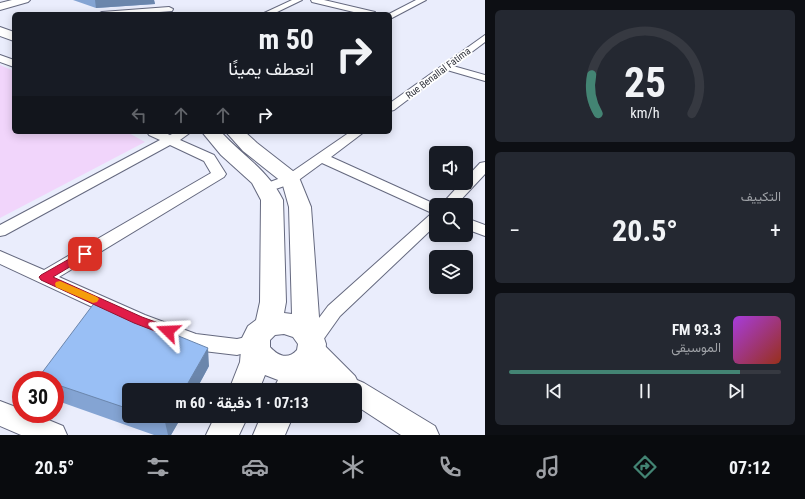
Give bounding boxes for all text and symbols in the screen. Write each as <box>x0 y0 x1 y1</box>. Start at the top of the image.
text: 50 m <box>258 23 314 56</box>
icon: right <box>328 28 380 80</box>
street label: Rue Benallal Fatima <box>404 45 473 101</box>
text: انعطف يمينًا <box>228 58 314 79</box>
text: 25 <box>624 58 666 107</box>
icon: left <box>128 104 150 126</box>
icon: ahead <box>170 104 192 126</box>
icon: ahead <box>212 104 234 126</box>
icon: right <box>254 104 276 126</box>
text: km/h <box>630 104 660 120</box>
map controls <box>429 146 473 294</box>
button: sound <box>429 146 473 190</box>
text: التكييف <box>741 189 781 204</box>
button: search <box>429 198 473 242</box>
text: 20.5° <box>612 213 678 248</box>
text: − <box>509 218 520 243</box>
text: + <box>770 218 781 243</box>
pin <box>68 237 102 271</box>
icon: arrive <box>74 243 96 265</box>
button: layers <box>429 250 473 294</box>
position arrow <box>147 310 189 352</box>
text: 93.3 FM <box>672 321 721 339</box>
text: الموسيقى <box>671 340 721 355</box>
speed limit sign: 30 <box>12 371 64 423</box>
icon: previous <box>543 380 565 402</box>
icon: pause <box>634 380 656 402</box>
icon: next <box>725 380 747 402</box>
text: 07:13 · 1 دقيقة · 60 m <box>175 394 309 412</box>
icon: filters <box>144 453 172 481</box>
icon: car <box>241 453 269 481</box>
icon: climate <box>339 453 367 481</box>
icon: phone <box>436 453 464 481</box>
icon: music <box>534 453 562 481</box>
icon: directions <box>631 453 659 481</box>
text: 20.5° <box>35 457 74 478</box>
text: 07:12 <box>729 457 770 478</box>

